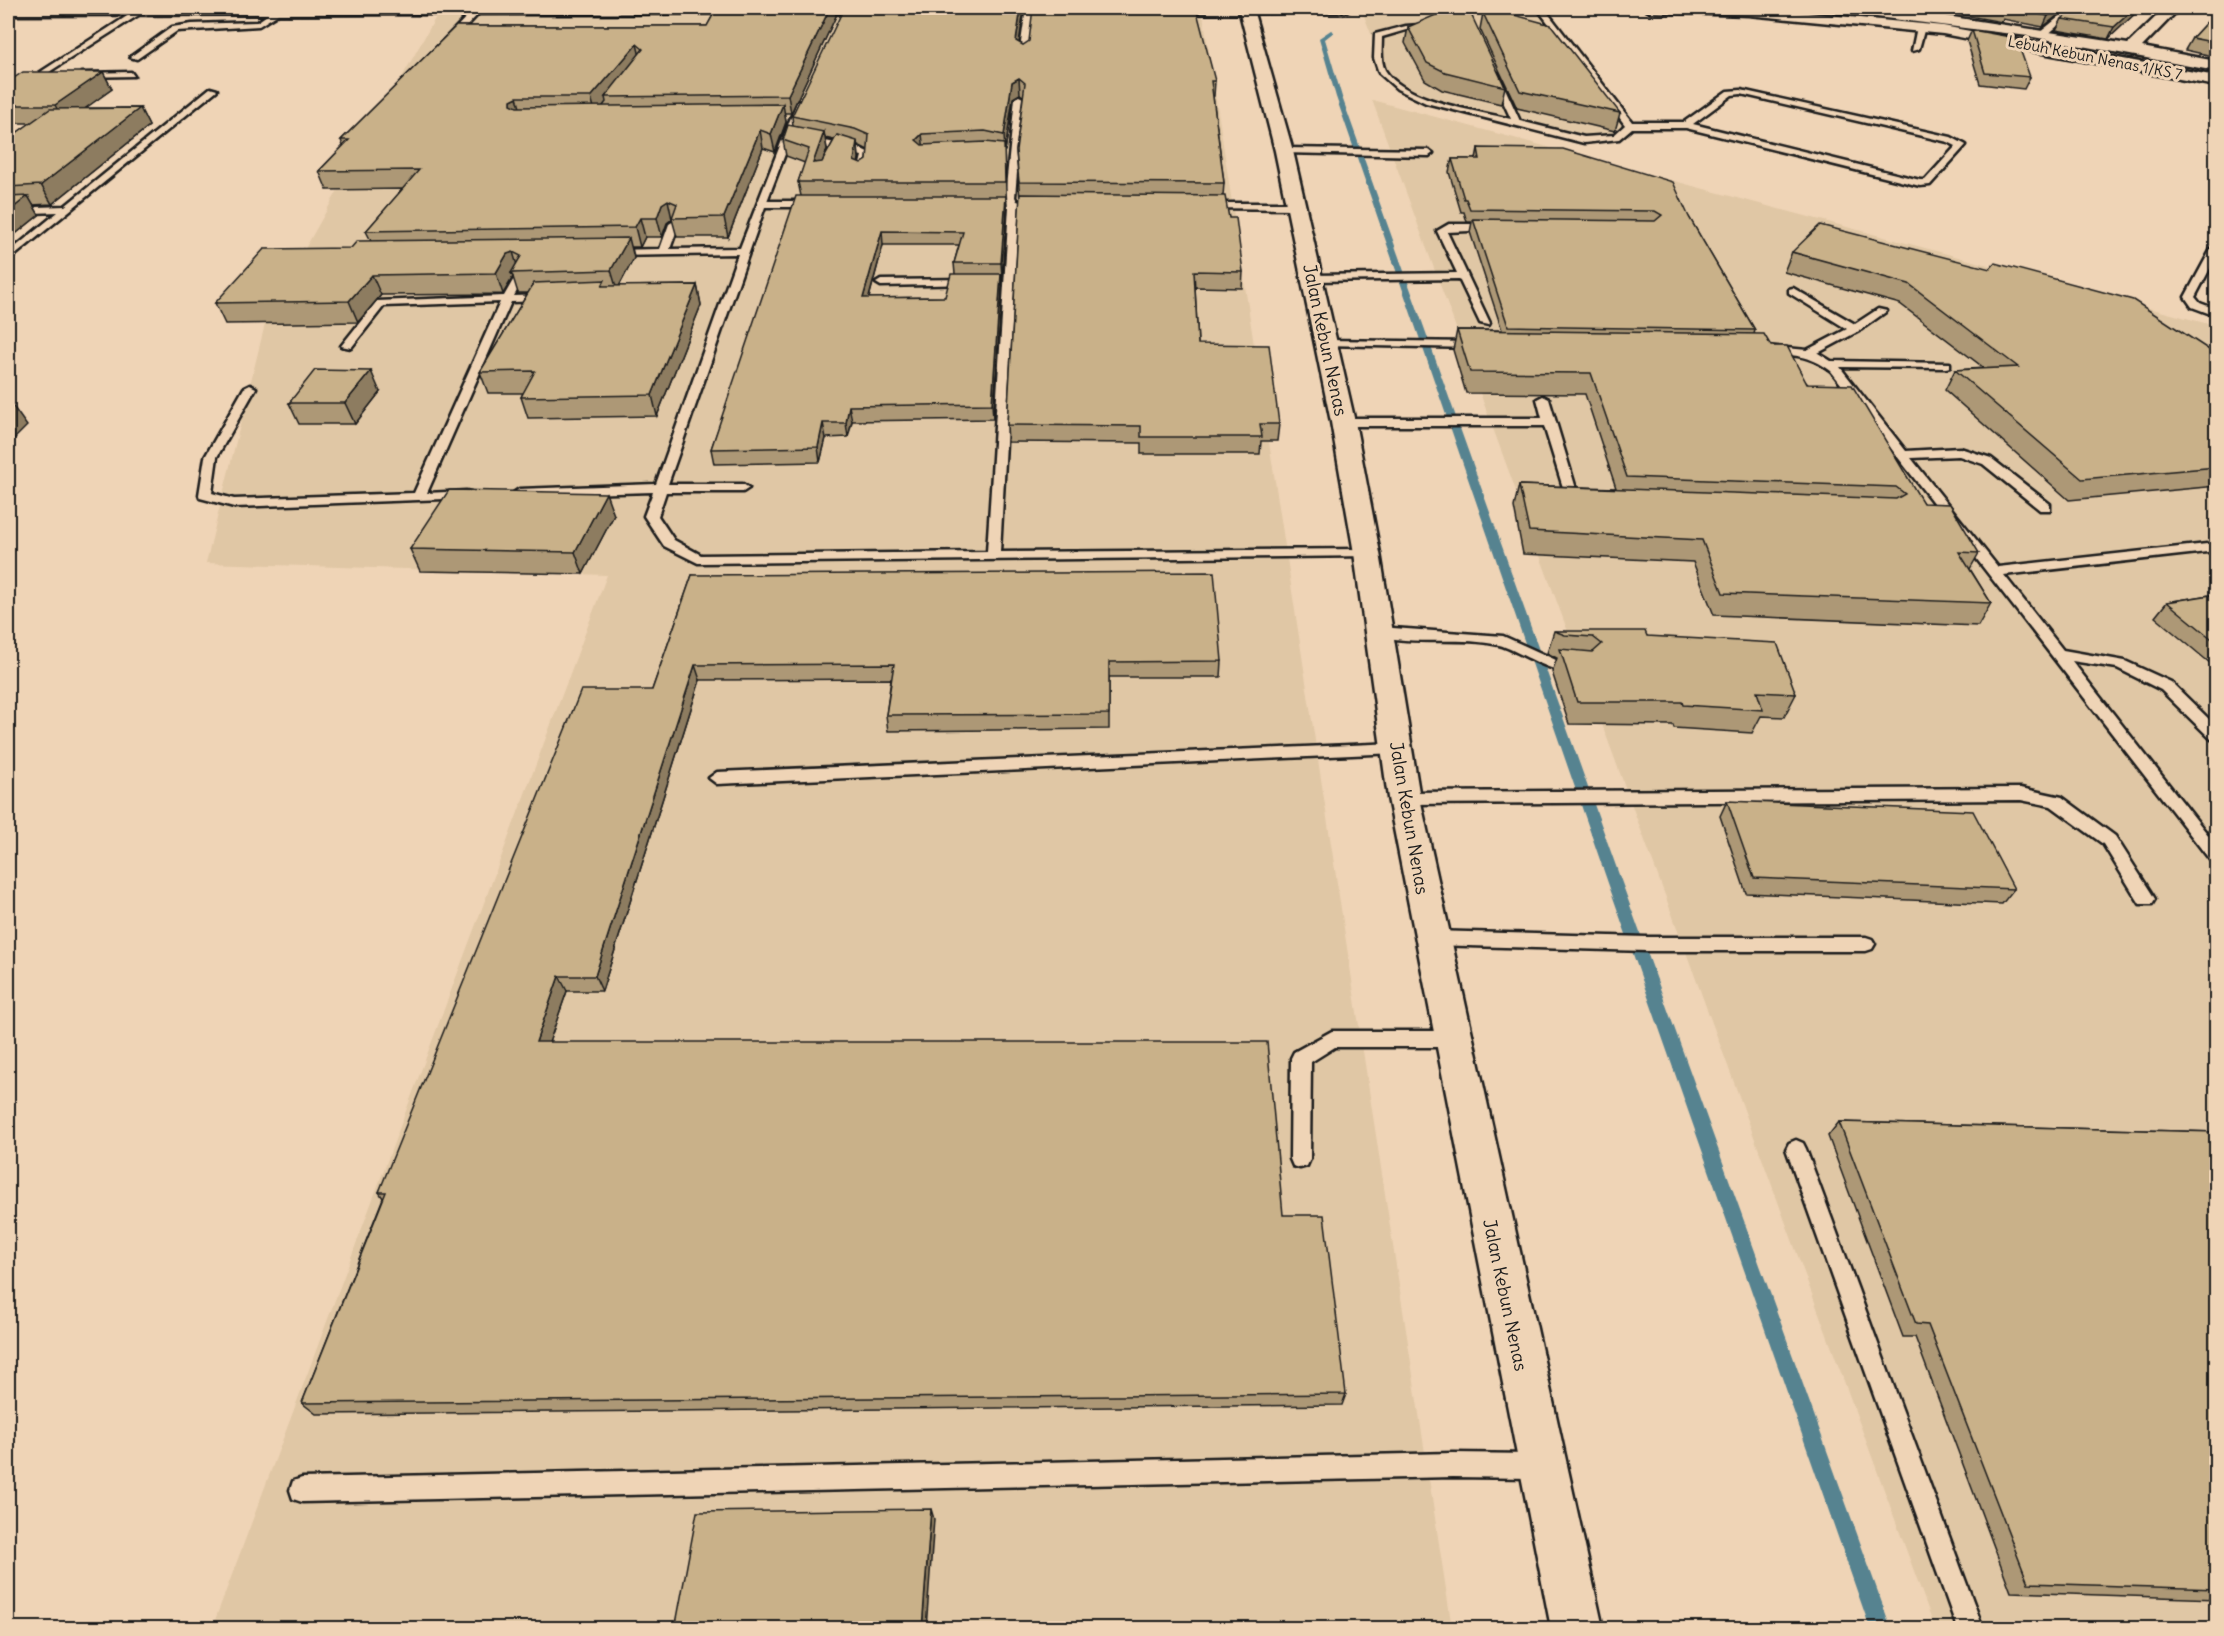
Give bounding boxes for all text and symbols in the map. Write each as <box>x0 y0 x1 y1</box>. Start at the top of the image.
street label: Lebuh Kebun Nenas 1/KS 7 <box>2006 31 2184 84</box>
street label: Jalan Kebun Nenas <box>1298 262 1353 418</box>
street label: Jalan Kebun Nenas <box>1385 740 1434 896</box>
street label: Jalan Kebun Nenas <box>1478 1217 1533 1373</box>

